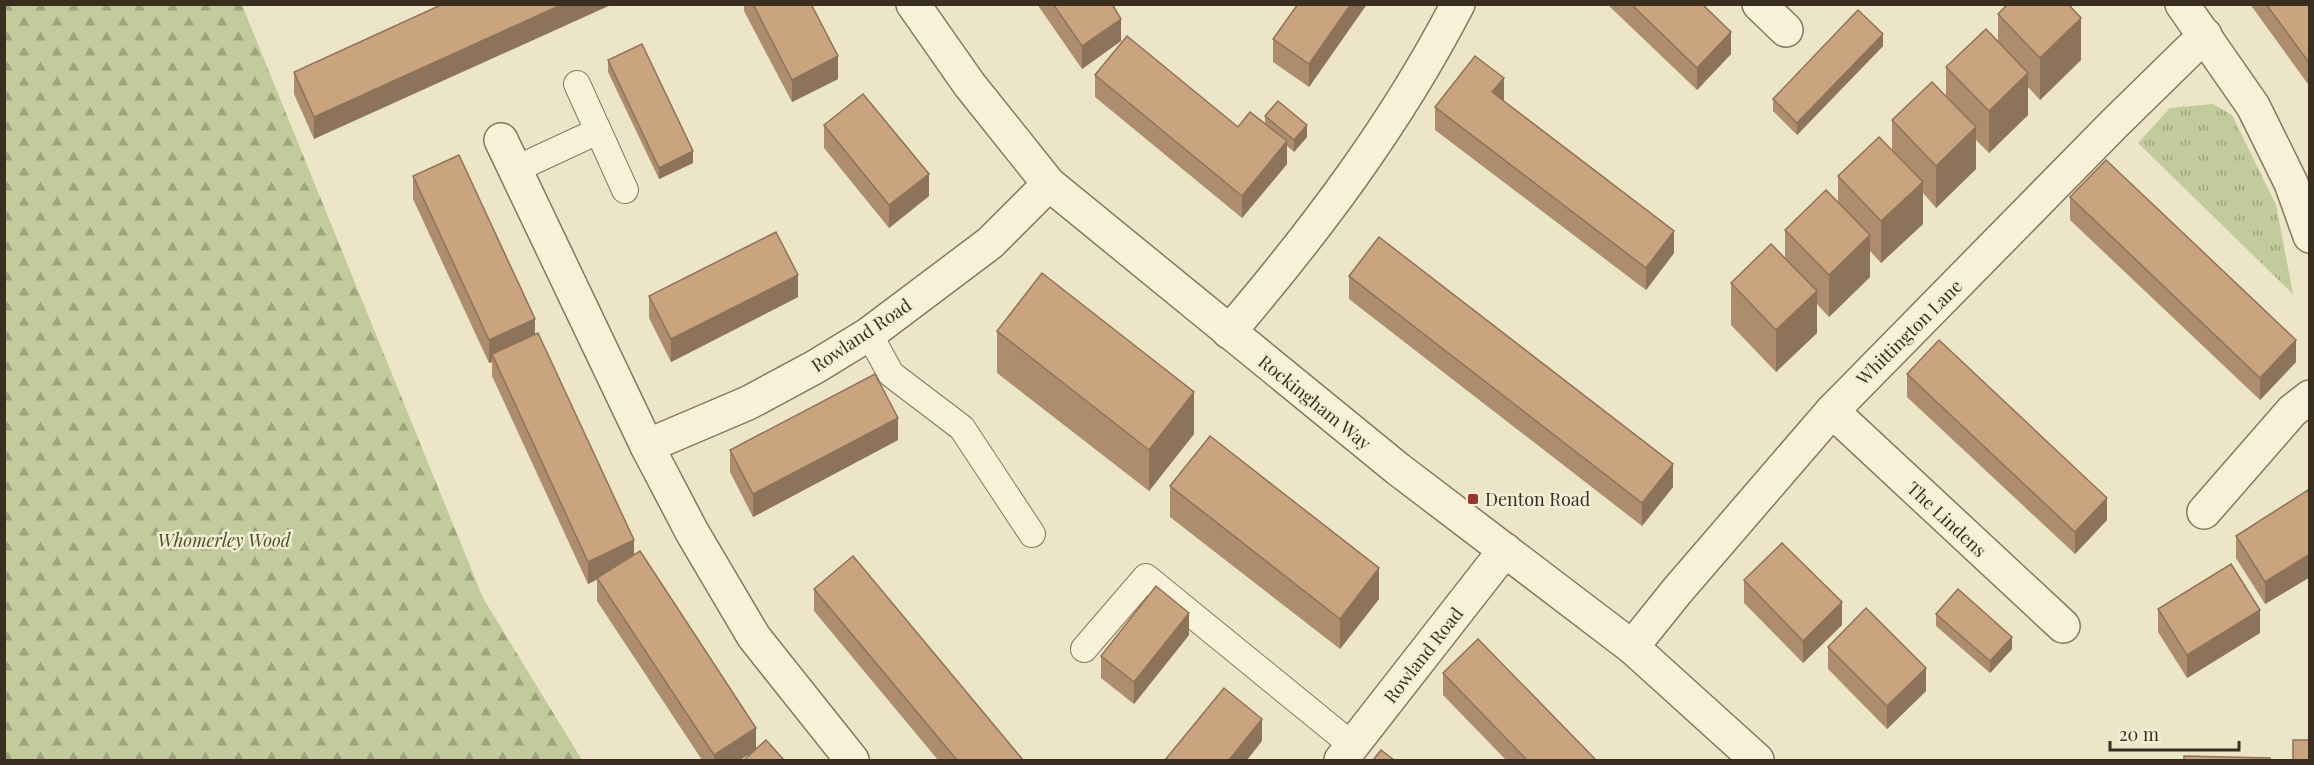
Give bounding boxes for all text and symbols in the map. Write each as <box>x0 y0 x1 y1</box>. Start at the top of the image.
street label: Whittington Lane <box>1850 274 1967 391</box>
street label: Rowland Road <box>806 292 916 377</box>
street label: Rockingham Way <box>1254 349 1376 455</box>
street label: The Lindens <box>1902 476 1992 562</box>
place label: Denton Road <box>1485 487 1591 511</box>
marker: Denton Road <box>1466 492 1480 506</box>
park label: Whomerley Wood <box>157 528 292 552</box>
street label: Rowland Road <box>1378 602 1468 708</box>
scale bar <box>2110 714 2239 752</box>
text: 20 m <box>2119 722 2159 746</box>

